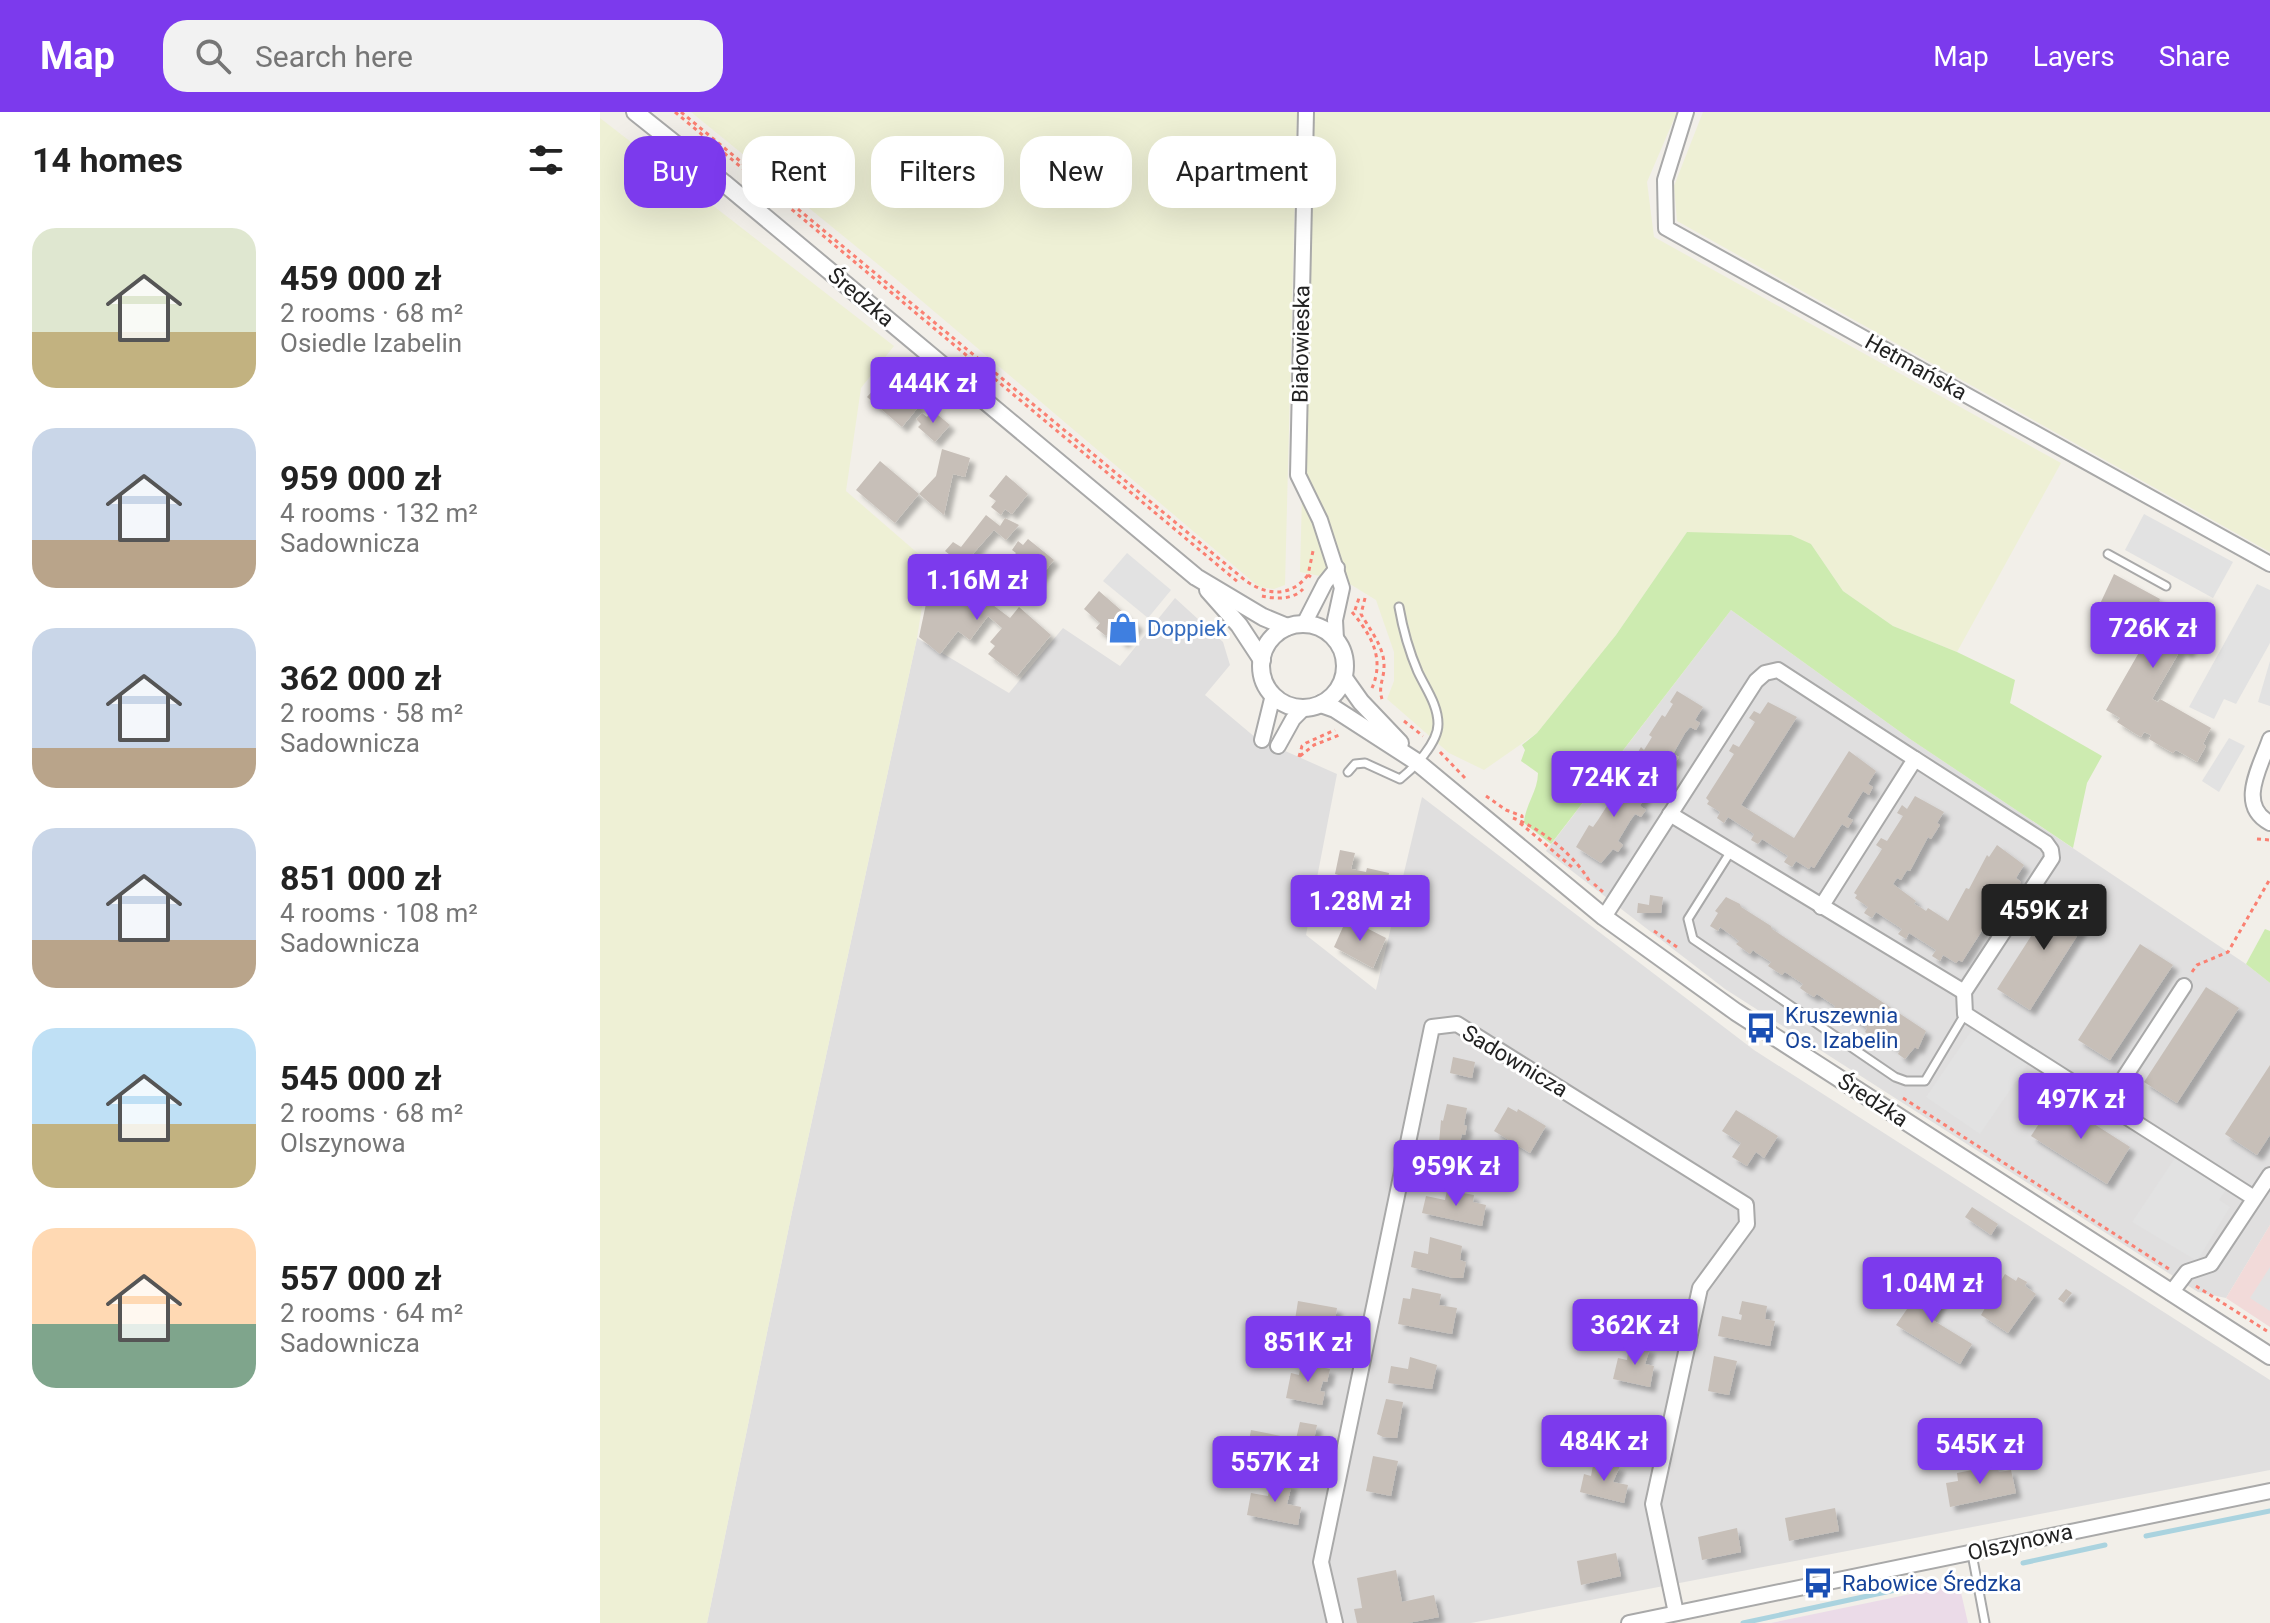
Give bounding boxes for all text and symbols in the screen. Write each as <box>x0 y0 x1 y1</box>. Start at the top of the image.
search box <box>163 20 723 92</box>
text: Map <box>40 34 115 78</box>
icon: search <box>191 34 235 78</box>
text: Search here <box>255 39 413 74</box>
text: Map <box>1933 40 1989 73</box>
text: Layers <box>2033 40 2115 73</box>
text: Share <box>2159 40 2230 73</box>
chip: Buy <box>624 136 726 208</box>
chip: Rent <box>742 136 855 208</box>
chip: Filters <box>871 136 1004 208</box>
chip: New <box>1020 136 1132 208</box>
chip: Apartment <box>1148 136 1336 208</box>
icon: filters <box>524 138 568 182</box>
text: 14 homes <box>32 140 183 180</box>
text: 459 000 zł <box>280 258 442 298</box>
icon: home <box>96 260 192 356</box>
street label: Średzka <box>823 261 900 332</box>
street label: Białowieska <box>1287 285 1315 403</box>
text: 2 rooms · 68 m² <box>280 298 463 328</box>
text: Osiedle Izabelin <box>280 328 462 358</box>
street label: Hetmańska <box>1861 329 1971 405</box>
pin: 444K zł <box>859 357 1007 425</box>
text: 444K zł <box>889 368 977 398</box>
text: 959 000 zł <box>280 458 442 498</box>
icon: home <box>96 460 192 556</box>
text: 4 rooms · 132 m² <box>280 498 478 528</box>
text: Sadownicza <box>280 528 420 558</box>
pin: 1.16M zł <box>894 554 1060 622</box>
text: 1.16M zł <box>926 565 1028 595</box>
pin: 726K zł <box>2079 602 2227 670</box>
shop icon: Doppiek <box>1106 611 1140 645</box>
text: 726K zł <box>2109 613 2197 643</box>
place label: Doppiek <box>1147 616 1228 641</box>
text: 362 000 zł <box>280 658 442 698</box>
icon: home <box>96 660 192 756</box>
text: 2 rooms · 58 m² <box>280 698 463 728</box>
text: Sadownicza <box>280 728 420 758</box>
pin: 724K zł <box>1540 751 1688 819</box>
text: 724K zł <box>1570 762 1658 792</box>
text: 851 000 zł <box>280 858 442 898</box>
icon: home <box>96 860 192 956</box>
pin: 1.28M zł <box>1277 875 1443 943</box>
pin: 459K zł <box>1970 884 2118 952</box>
text: 1.28M zł <box>1309 886 1411 916</box>
text: 459K zł <box>2000 895 2088 925</box>
text: 4 rooms · 108 m² <box>280 898 478 928</box>
text: Sadownicza <box>280 928 420 958</box>
place label: Kruszewnia Os. Izabelin <box>1785 1003 1898 1053</box>
bus stop icon: Kruszewnia Os. Izabelin <box>1744 1011 1778 1045</box>
street label: Sadownicza <box>1458 1020 1572 1102</box>
text: 545 000 zł <box>280 1058 442 1098</box>
icon: home <box>96 1060 192 1156</box>
street label: Średzka <box>1833 1067 1913 1132</box>
pin: 497K zł <box>2007 1073 2155 1141</box>
text: 497K zł <box>2037 1084 2125 1114</box>
text: 2 rooms · 68 m² <box>280 1098 463 1128</box>
text: Olszynowa <box>280 1128 406 1158</box>
pin: 959K zł <box>1382 1140 1530 1208</box>
text: 959K zł <box>1412 1151 1500 1181</box>
pin: 1.04M zł <box>1849 1257 2015 1325</box>
text: 557 000 zł <box>280 1258 442 1298</box>
icon: home <box>96 1260 192 1356</box>
text: 1.04M zł <box>1881 1268 1983 1298</box>
text: 2 rooms · 64 m² <box>280 1298 463 1328</box>
pin: 362K zł <box>1561 1299 1709 1367</box>
text: 362K zł <box>1591 1310 1679 1340</box>
pin: 851K zł <box>1234 1316 1382 1384</box>
text: 851K zł <box>1264 1327 1352 1357</box>
text: Sadownicza <box>280 1328 420 1358</box>
pin: 484K zł <box>1530 1415 1678 1483</box>
pin: 545K zł <box>1906 1418 2054 1486</box>
text: 484K zł <box>1560 1426 1648 1456</box>
text: 545K zł <box>1936 1429 2024 1459</box>
pin: 557K zł <box>1201 1436 1349 1504</box>
text: 557K zł <box>1231 1447 1319 1477</box>
street label: Olszynowa <box>1965 1519 2075 1565</box>
bus stop icon: Rabowice Średzka <box>1801 1566 1835 1600</box>
place label: Rabowice Średzka <box>1842 1570 2021 1596</box>

